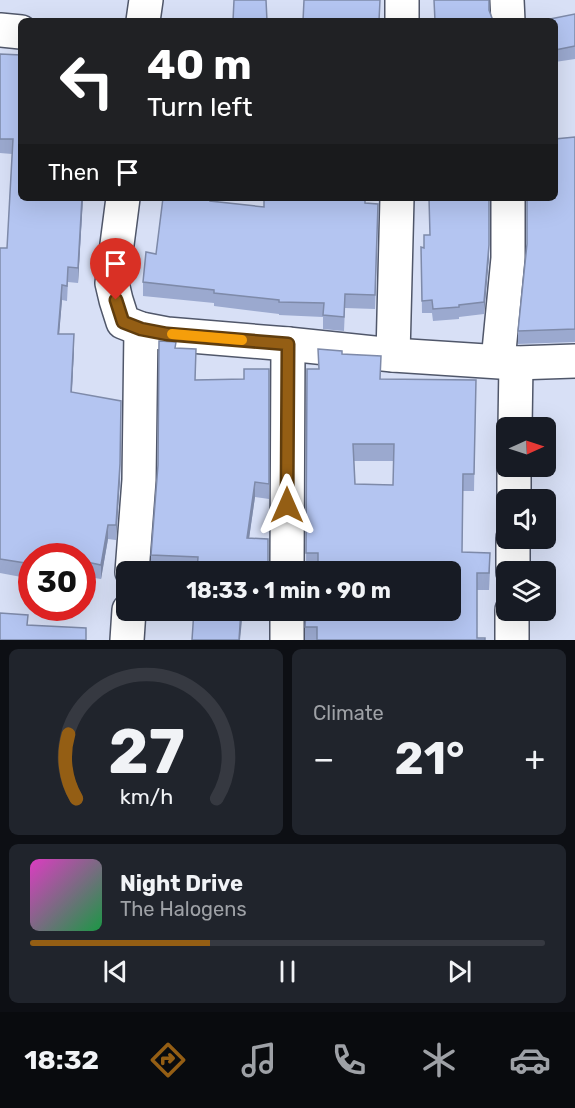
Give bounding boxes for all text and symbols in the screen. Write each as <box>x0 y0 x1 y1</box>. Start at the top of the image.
text: 40 m <box>147 40 252 90</box>
icon: left <box>48 42 126 120</box>
text: Turn left <box>147 91 252 123</box>
icon: arrive <box>111 156 144 189</box>
text: Then <box>48 159 99 186</box>
pin <box>90 238 141 300</box>
icon: arrive <box>99 247 132 280</box>
north arrow <box>496 417 556 477</box>
map controls <box>496 417 556 621</box>
position arrow <box>255 473 319 537</box>
button: sound <box>496 489 556 549</box>
speed limit sign: 30 <box>18 543 96 621</box>
button: layers <box>496 561 556 621</box>
text: 18:33 · 1 min · 90 m <box>186 577 391 604</box>
text: Climate <box>313 701 384 725</box>
text: 27 <box>108 715 184 789</box>
text: 21° <box>394 732 465 785</box>
text: − <box>313 739 334 778</box>
text: + <box>524 739 545 778</box>
text: km/h <box>119 784 173 809</box>
text: Night Drive <box>120 870 243 897</box>
text: The Halogens <box>120 897 247 921</box>
icon: previous <box>99 955 132 988</box>
icon: pause <box>271 955 304 988</box>
icon: next <box>443 955 476 988</box>
icon: directions <box>147 1039 189 1081</box>
icon: music <box>238 1039 280 1081</box>
icon: phone <box>328 1039 370 1081</box>
icon: climate <box>418 1039 460 1081</box>
icon: car <box>509 1039 551 1081</box>
text: 18:32 <box>24 1044 99 1076</box>

